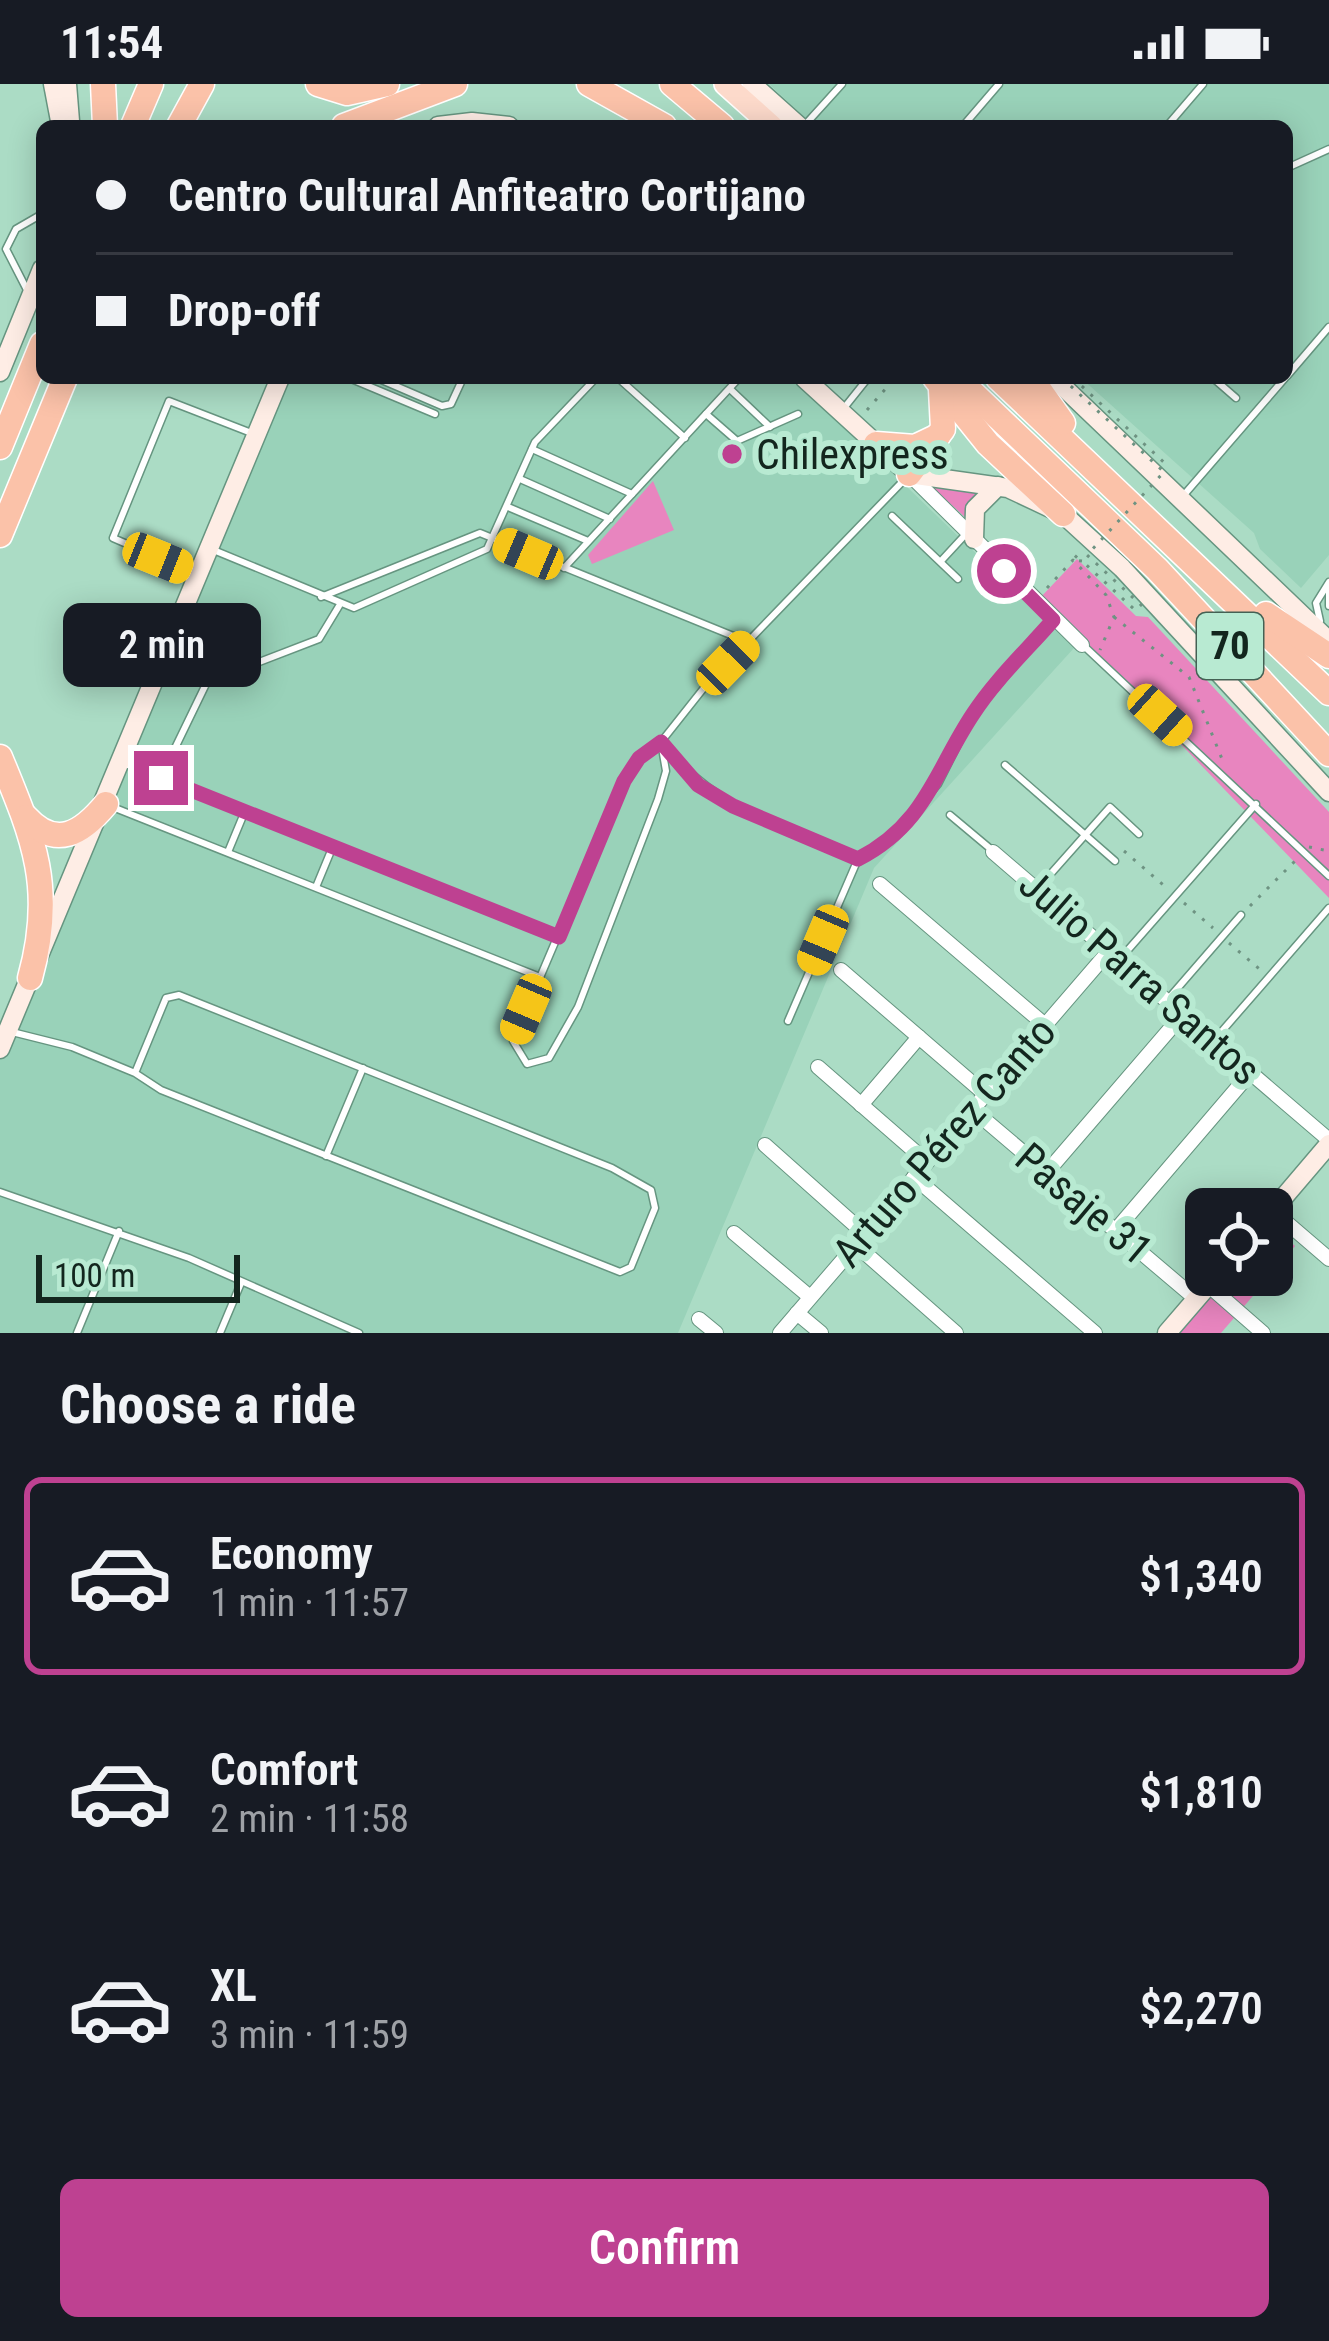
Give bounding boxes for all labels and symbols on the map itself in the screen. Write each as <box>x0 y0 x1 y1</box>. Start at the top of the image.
place label: Chilexpress <box>756 430 949 479</box>
marker: Chilexpress <box>719 441 745 467</box>
car <box>488 523 568 585</box>
car <box>118 528 198 588</box>
route start <box>977 544 1031 598</box>
callout: 2 min <box>62 604 260 688</box>
road number: 70 <box>1197 613 1263 679</box>
car <box>690 625 766 701</box>
car <box>1121 678 1199 752</box>
route end <box>134 751 188 805</box>
street label: Julio Parra Santos <box>1010 859 1270 1095</box>
car <box>792 900 854 980</box>
car <box>495 969 557 1049</box>
street label: Arturo Pérez Canto <box>822 1007 1066 1277</box>
street label: Pasaje 31 <box>1006 1133 1162 1275</box>
scale bar <box>36 1249 240 1302</box>

